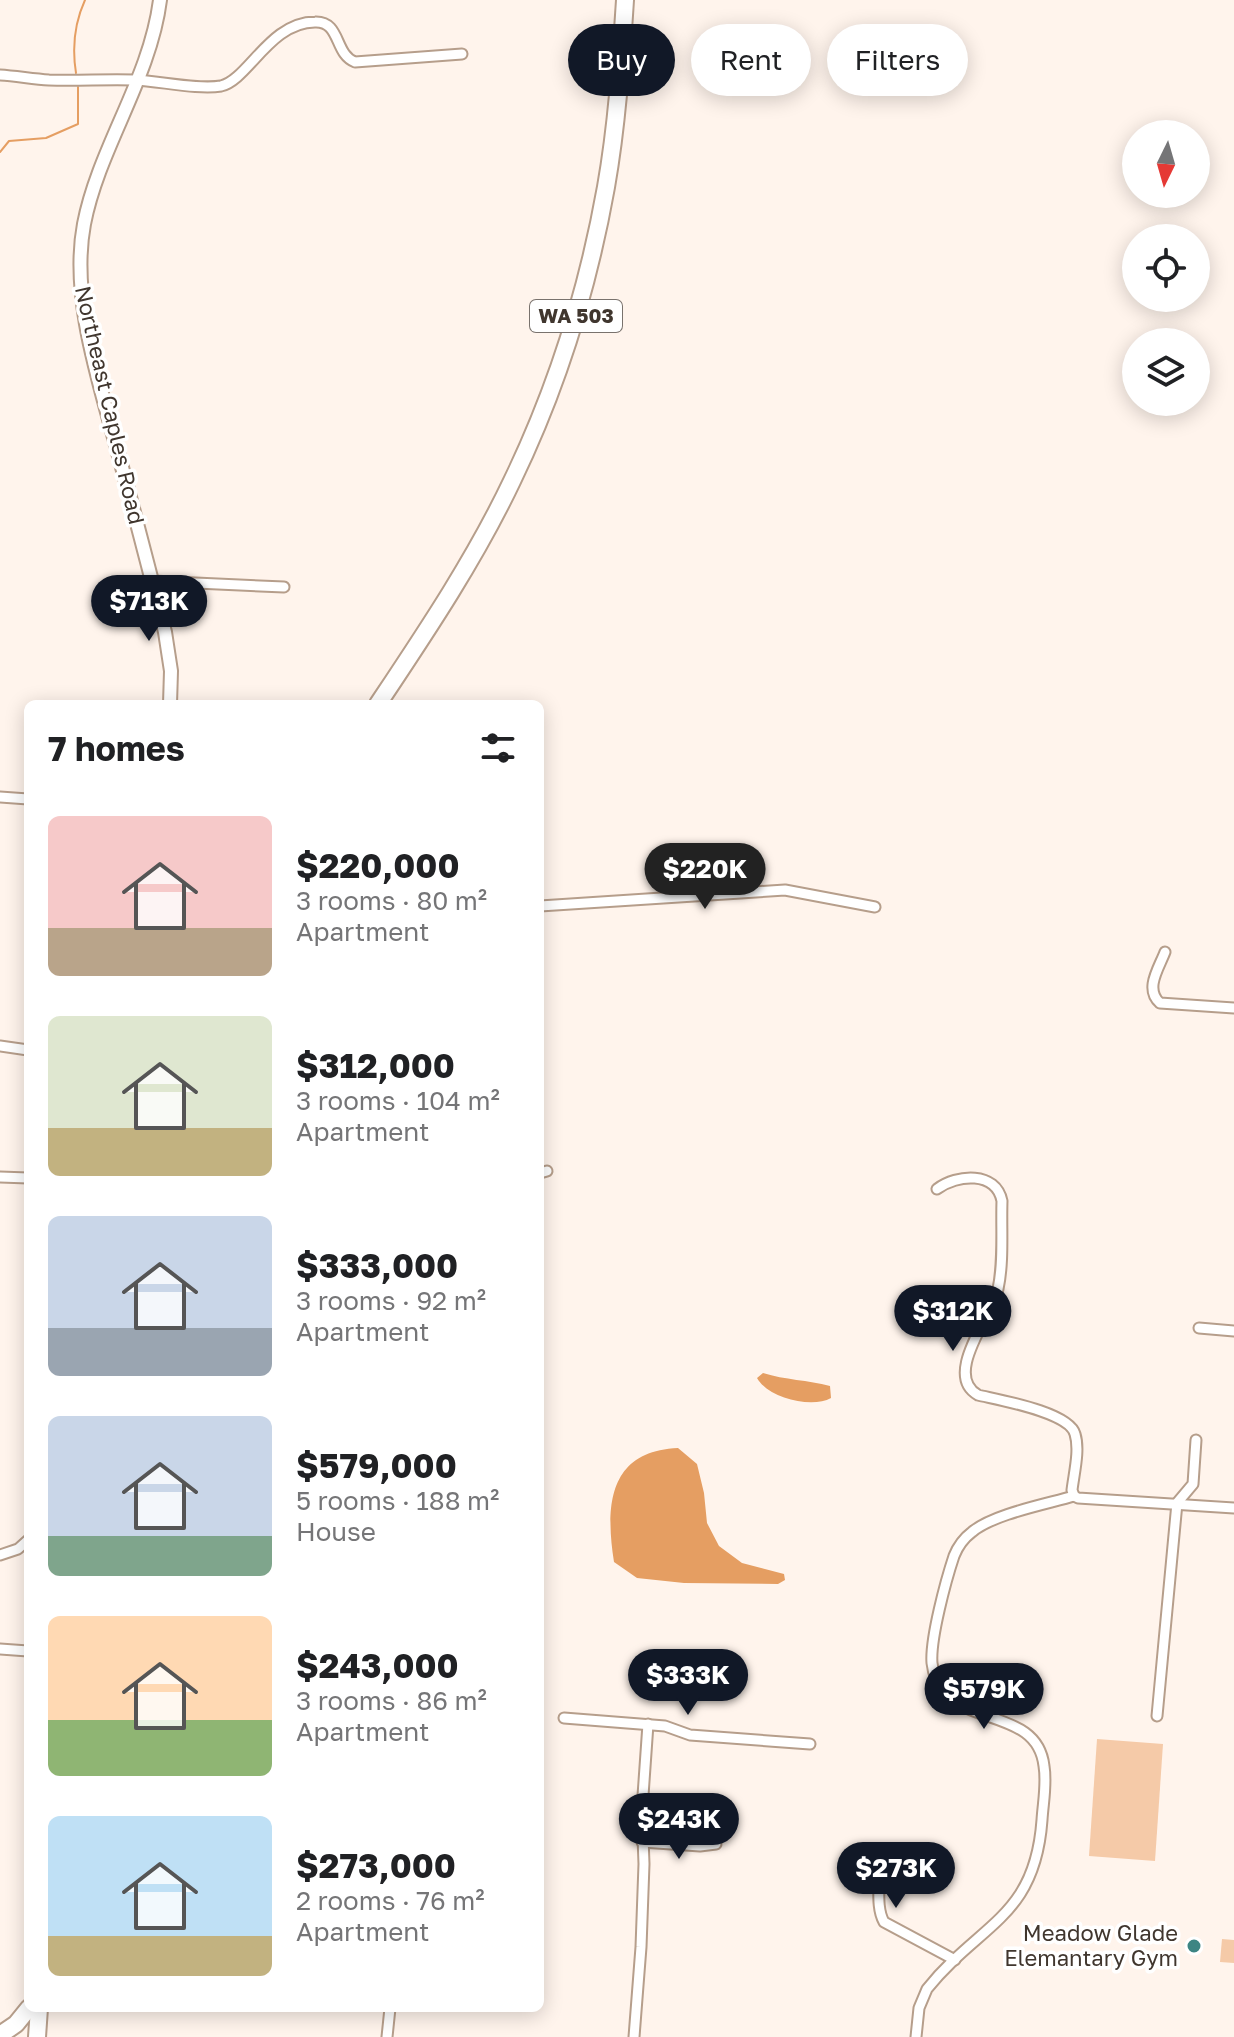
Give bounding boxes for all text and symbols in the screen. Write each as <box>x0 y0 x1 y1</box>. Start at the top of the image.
chip: Buy <box>568 24 675 96</box>
chip: Rent <box>691 24 811 96</box>
chip: Filters <box>827 24 968 96</box>
north arrow <box>1122 120 1210 208</box>
map controls <box>1122 120 1210 416</box>
button: locate <box>1122 224 1210 312</box>
street label: Northeast Caples Road <box>70 283 151 527</box>
road number: WA 503 <box>530 300 622 332</box>
button: layers <box>1122 328 1210 416</box>
pin: $713K <box>93 575 205 643</box>
text: $713K <box>109 585 189 616</box>
icon: filters <box>476 726 520 770</box>
text: 7 homes <box>48 728 185 768</box>
pin: $220K <box>649 843 761 911</box>
text: $220,000 <box>296 845 460 885</box>
icon: home <box>112 848 208 944</box>
text: $220K <box>663 853 747 884</box>
text: 3 rooms · 80 m² <box>296 885 487 916</box>
text: Apartment <box>296 916 429 947</box>
text: $312,000 <box>296 1045 455 1085</box>
icon: home <box>112 1048 208 1144</box>
text: 3 rooms · 104 m² <box>296 1085 500 1116</box>
text: Apartment <box>296 1116 429 1147</box>
text: $333,000 <box>296 1245 458 1285</box>
icon: home <box>112 1248 208 1344</box>
text: 3 rooms · 92 m² <box>296 1285 486 1316</box>
pin: $312K <box>897 1285 1009 1353</box>
text: $312K <box>912 1295 994 1326</box>
text: Apartment <box>296 1316 429 1347</box>
text: $579,000 <box>296 1445 457 1485</box>
icon: home <box>112 1448 208 1544</box>
text: 5 rooms · 188 m² <box>296 1485 499 1516</box>
text: House <box>296 1516 376 1547</box>
text: $243,000 <box>296 1645 459 1685</box>
icon: home <box>112 1648 208 1744</box>
pin: $333K <box>632 1649 744 1717</box>
text: $333K <box>646 1659 730 1690</box>
pin: $579K <box>928 1663 1040 1731</box>
text: $579K <box>943 1673 1025 1704</box>
text: 3 rooms · 86 m² <box>296 1685 487 1716</box>
text: Apartment <box>296 1716 429 1747</box>
pin: $243K <box>623 1793 735 1861</box>
text: $243K <box>637 1803 721 1834</box>
pin: $273K <box>840 1842 952 1910</box>
text: $273,000 <box>296 1845 456 1885</box>
icon: home <box>112 1848 208 1944</box>
text: $273K <box>855 1852 937 1883</box>
text: 2 rooms · 76 m² <box>296 1885 485 1916</box>
text: Apartment <box>296 1916 429 1947</box>
place label: Meadow Glade Elemantary Gym <box>1004 1919 1178 1971</box>
marker: Meadow Glade Elemantary Gym <box>1185 1937 1203 1955</box>

